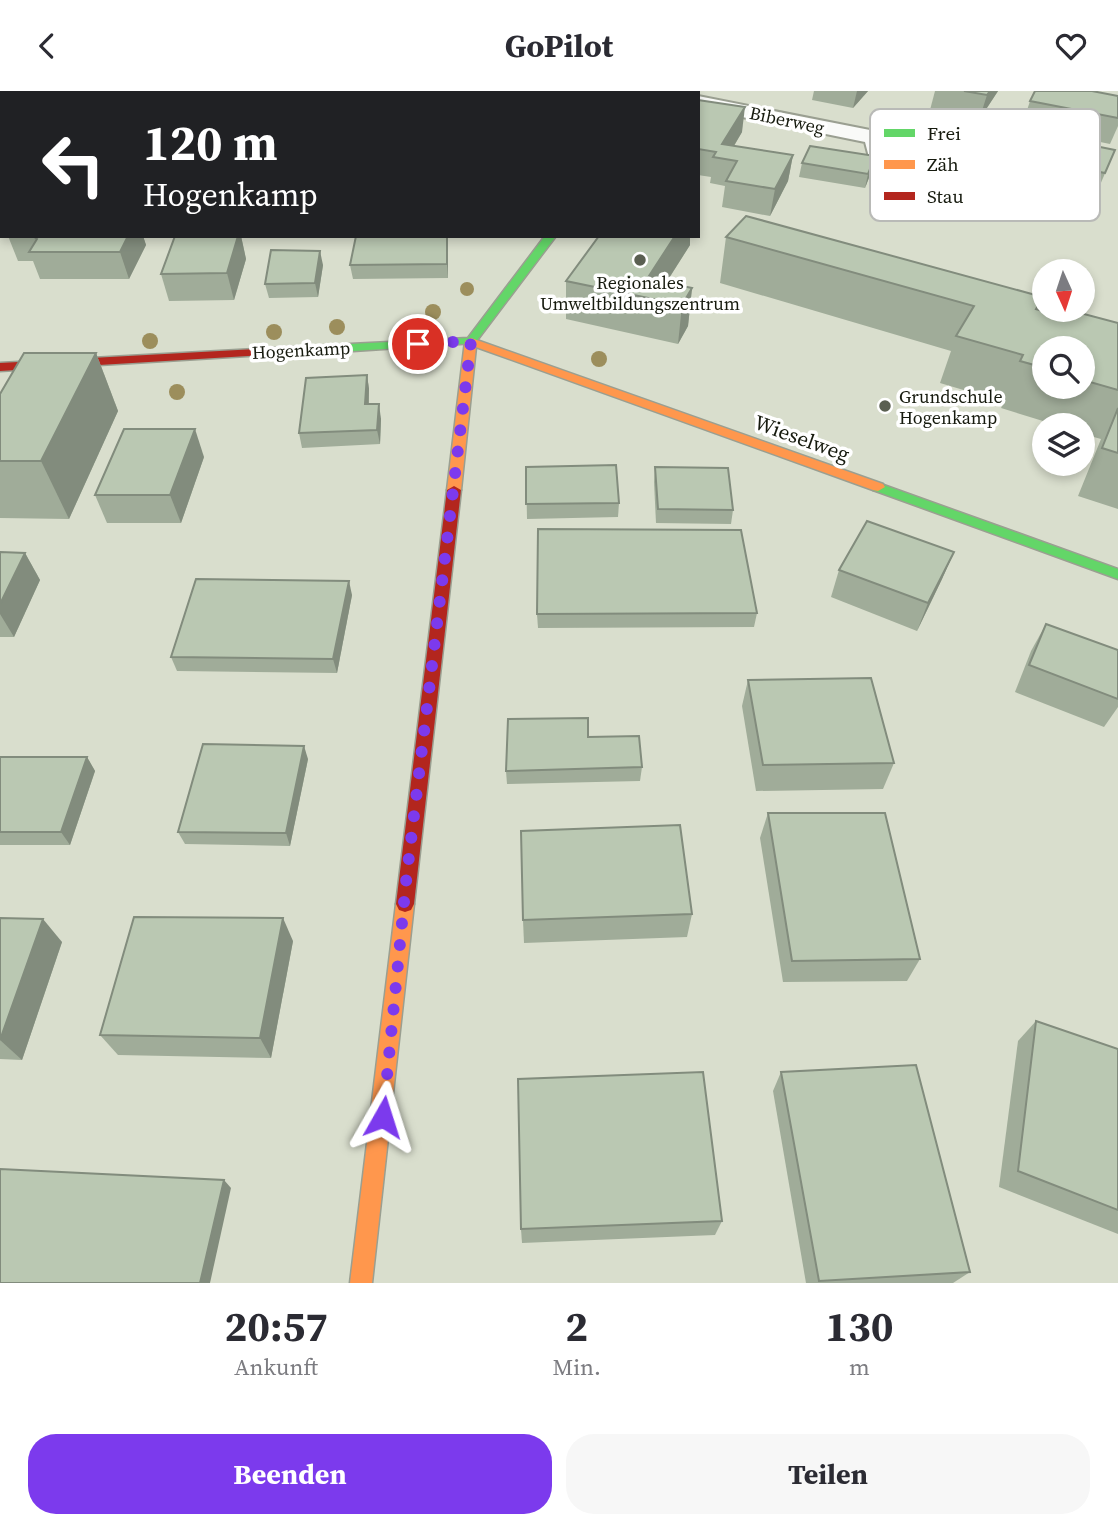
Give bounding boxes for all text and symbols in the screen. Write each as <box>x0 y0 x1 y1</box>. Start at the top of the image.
text: GoPilot <box>505 24 613 68</box>
icon: back <box>28 27 66 65</box>
icon: heart <box>1052 27 1090 65</box>
street label: Biberweg <box>747 100 827 140</box>
text: 120 m <box>143 109 278 176</box>
legend <box>870 109 1100 221</box>
icon: left <box>28 119 119 210</box>
text: Frei <box>927 120 961 146</box>
text: Zäh <box>927 151 959 177</box>
text: Hogenkamp <box>143 173 318 217</box>
text: Stau <box>927 183 963 209</box>
marker: Regionales Umweltbildungszentrum <box>632 252 648 268</box>
north arrow <box>1032 259 1096 322</box>
map controls <box>1032 259 1095 476</box>
place label: Regionales Umweltbildungszentrum <box>540 270 740 316</box>
pin <box>388 314 448 374</box>
icon: arrive <box>399 325 437 363</box>
street label: Hogenkamp <box>251 335 351 365</box>
button: search <box>1032 336 1095 399</box>
place label: Grundschule Hogenkamp <box>899 384 1003 430</box>
marker: Grundschule Hogenkamp <box>877 398 893 414</box>
street label: Wieselweg <box>750 407 854 469</box>
button: layers <box>1032 413 1095 476</box>
position arrow <box>346 1080 420 1154</box>
text: 20:57 <box>224 1297 328 1355</box>
text: 2 <box>565 1297 588 1355</box>
text: 130 <box>825 1297 894 1355</box>
text: Ankunft <box>234 1351 318 1383</box>
text: Min. <box>552 1351 601 1383</box>
text: m <box>849 1351 870 1383</box>
button: Beenden <box>28 1434 552 1514</box>
button: Teilen <box>566 1434 1090 1514</box>

